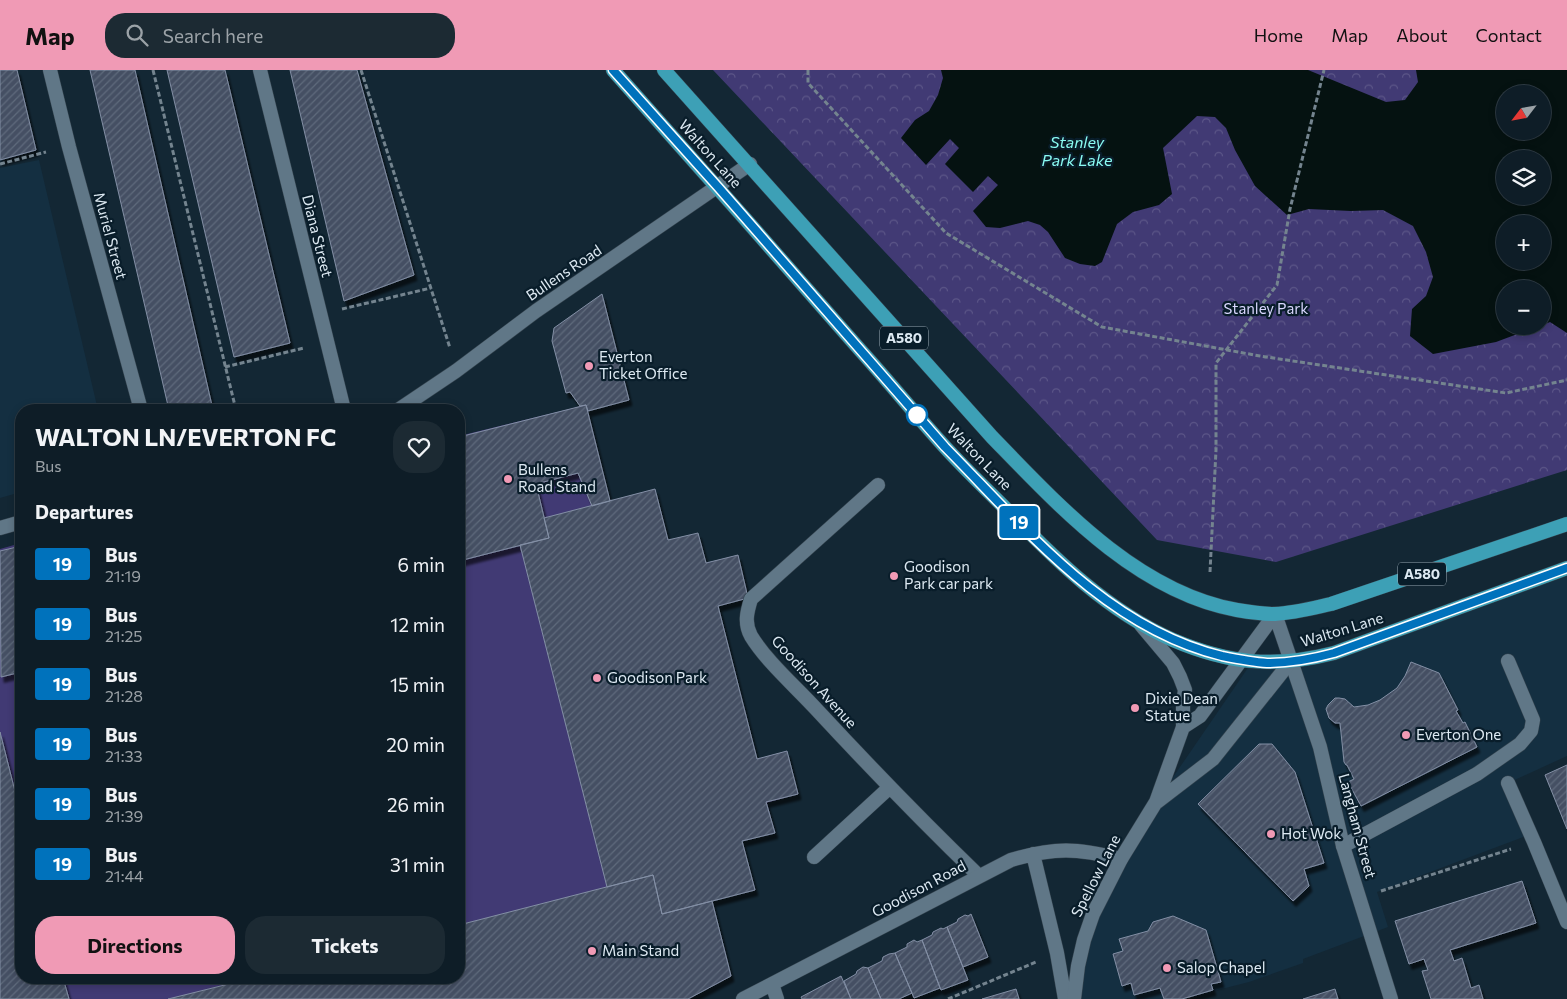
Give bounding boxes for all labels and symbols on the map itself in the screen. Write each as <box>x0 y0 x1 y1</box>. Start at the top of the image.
north arrow <box>1496 85 1551 140</box>
street label: Walton Lane <box>675 116 746 191</box>
water label: Stanley Park Lake <box>1042 132 1113 169</box>
street label: Muriel Street <box>91 190 131 281</box>
street label: Diana Street <box>299 193 337 279</box>
street label: Bullens Road <box>522 240 605 304</box>
park label: Stanley Park <box>1224 299 1308 317</box>
road number: A580 <box>880 326 928 350</box>
place label: Everton Ticket Office <box>599 347 688 382</box>
marker: Everton Ticket Office <box>583 360 595 372</box>
unlabelled marker <box>906 404 928 426</box>
street label: Walton Lane <box>944 419 1016 493</box>
place label: Bullens Road Stand <box>518 460 596 495</box>
marker: Bullens Road Stand <box>502 473 514 485</box>
line badge: 19 <box>996 506 1042 538</box>
place label: Goodison Park car park <box>904 557 993 592</box>
road number: A580 <box>1398 562 1446 586</box>
marker: Goodison Park car park <box>888 570 900 582</box>
street label: Walton Lane <box>1298 608 1385 650</box>
street label: Goodison Avenue <box>768 631 861 732</box>
place label: Goodison Park <box>607 668 707 686</box>
marker: Goodison Park <box>591 672 603 684</box>
place label: Dixie Dean Statue <box>1145 689 1218 724</box>
marker: Dixie Dean Statue <box>1129 702 1141 714</box>
place label: Everton One <box>1416 725 1501 743</box>
marker: Everton One <box>1400 729 1412 741</box>
street label: Langham Street <box>1335 771 1381 880</box>
place label: Hot Wok <box>1281 824 1341 842</box>
marker: Hot Wok <box>1265 828 1277 840</box>
street label: Spellow Lane <box>1067 831 1124 920</box>
street label: Goodison Road <box>869 856 969 920</box>
place label: Main Stand <box>602 941 679 959</box>
marker: Main Stand <box>586 945 598 957</box>
place label: Salop Chapel <box>1177 958 1265 976</box>
marker: Salop Chapel <box>1161 962 1173 974</box>

